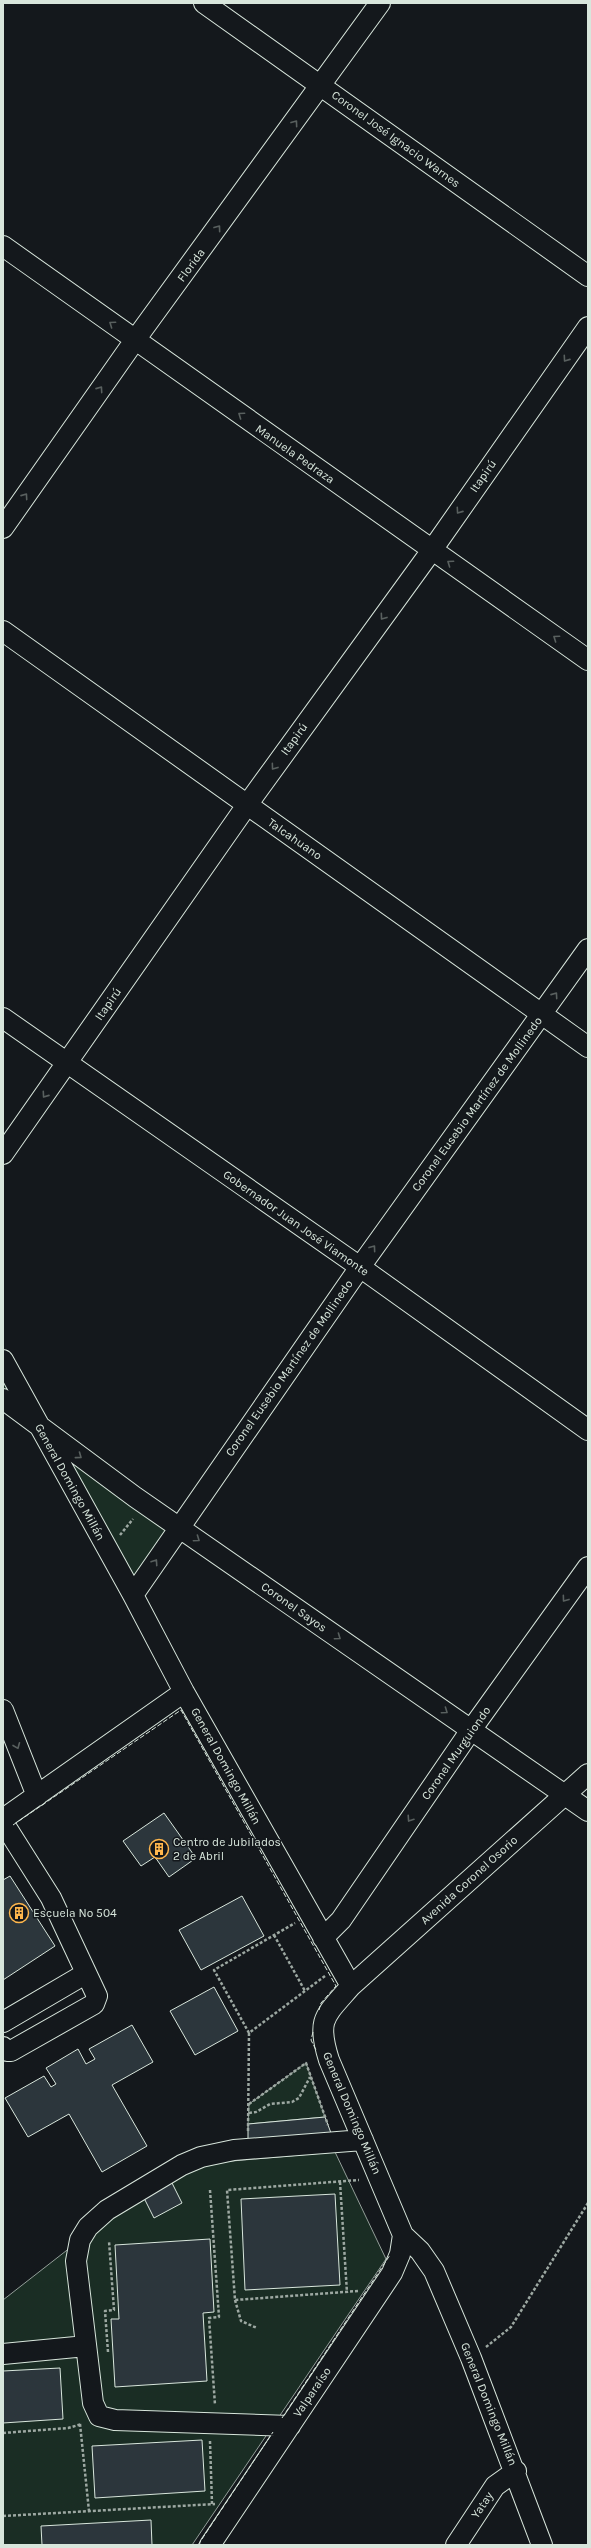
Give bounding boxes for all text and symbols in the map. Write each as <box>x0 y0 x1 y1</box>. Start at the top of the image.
street label: Coronel José Ignacio Warnes <box>329 88 463 190</box>
one-way arrow <box>290 120 298 127</box>
one-way arrow <box>213 225 220 232</box>
street label: Florida <box>174 246 208 284</box>
one-way arrow <box>109 321 116 329</box>
one-way arrow <box>564 354 571 361</box>
one-way arrow <box>95 387 102 394</box>
one-way arrow <box>238 412 245 420</box>
street label: Manuela Pedraza <box>253 421 337 487</box>
street label: Itapirú <box>467 457 499 495</box>
one-way arrow <box>20 493 28 500</box>
one-way arrow <box>456 507 464 514</box>
one-way arrow <box>447 560 454 568</box>
one-way arrow <box>381 612 388 619</box>
one-way arrow <box>553 635 560 643</box>
street label: Itapirú <box>278 720 310 758</box>
one-way arrow <box>272 763 279 770</box>
street label: Talcahuano <box>265 815 325 863</box>
street label: Itapirú <box>92 985 124 1023</box>
one-way arrow <box>550 993 557 1000</box>
street label: Coronel Eusebio Martínez de Mollinedo <box>409 1014 545 1194</box>
one-way arrow <box>42 1091 49 1098</box>
street label: Gobernador Juan José Viamonte <box>220 1167 372 1279</box>
one-way arrow <box>368 1246 375 1253</box>
street label: Coronel Eusebio Martínez de Mollinedo <box>222 1277 356 1459</box>
street label: General Domingo Millán <box>32 1421 108 1543</box>
one-way arrow <box>75 1451 82 1458</box>
one-way arrow <box>192 1534 199 1541</box>
one-way arrow <box>150 1560 157 1567</box>
street label: Coronel Sayos <box>259 1579 329 1635</box>
one-way arrow <box>563 1594 570 1601</box>
one-way arrow <box>334 1632 341 1640</box>
street label: Coronel Murguiondo <box>418 1703 494 1803</box>
street label: General Domingo Millán <box>188 1705 264 1827</box>
one-way arrow <box>441 1706 448 1714</box>
one-way arrow <box>13 1743 21 1750</box>
one-way arrow <box>408 1815 415 1822</box>
street label: Avenida Coronel Osorio <box>418 1833 520 1927</box>
place label: Centro de Jubilados 2 de Abril <box>173 1835 281 1863</box>
building icon: Centro de Jubilados 2 de Abril <box>148 1838 170 1860</box>
building icon: Escuela No 504 <box>8 1902 30 1924</box>
place label: Escuela No 504 <box>33 1906 117 1920</box>
street label: General Domingo Millán <box>320 2050 384 2176</box>
street label: General Domingo Millán <box>458 2340 520 2468</box>
street label: Valparaíso <box>290 2364 334 2420</box>
street label: Yatay <box>468 2489 496 2521</box>

